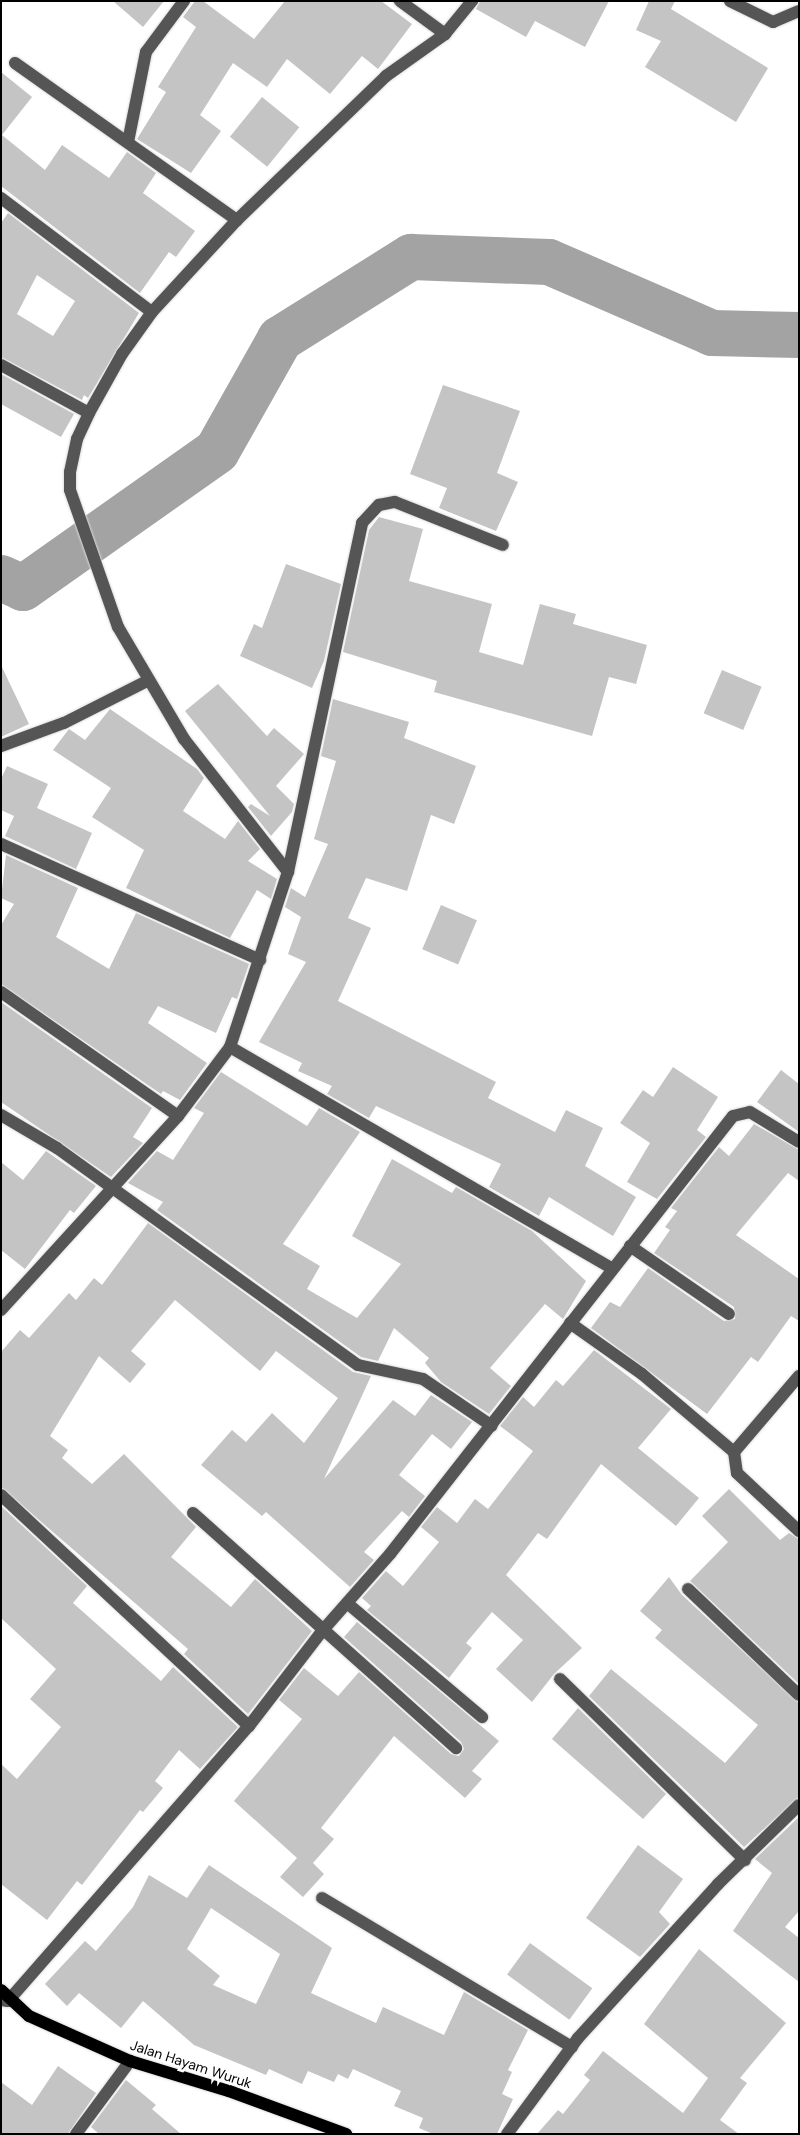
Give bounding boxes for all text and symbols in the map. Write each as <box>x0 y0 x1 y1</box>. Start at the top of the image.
street label: Jalan Hayam Wuruk <box>128 2036 254 2092</box>

